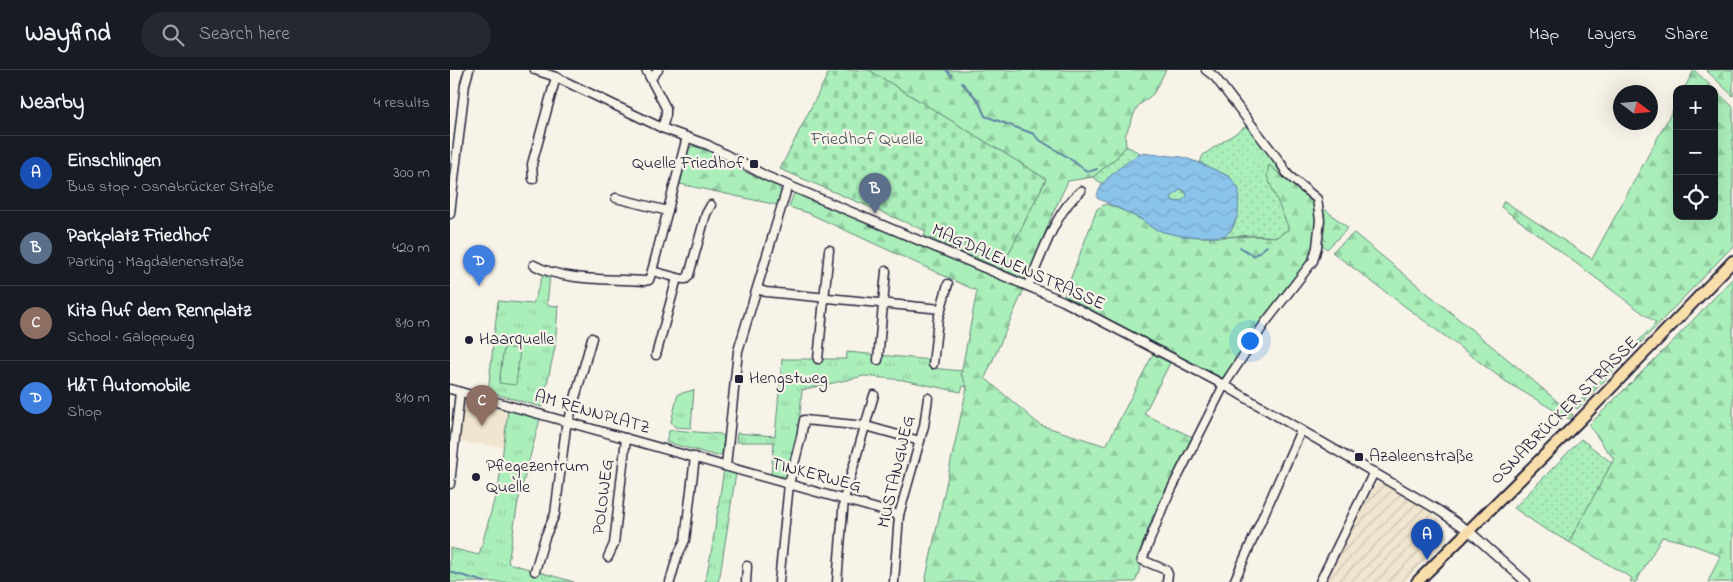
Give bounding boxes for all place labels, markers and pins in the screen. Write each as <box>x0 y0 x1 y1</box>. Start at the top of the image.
place label: Quelle Friedhof <box>632 151 745 177</box>
marker: Quelle Friedhof <box>748 158 760 170</box>
pin: B <box>859 173 891 214</box>
pin: D <box>463 245 495 286</box>
place label: Haarquelle <box>479 327 555 353</box>
marker: Haarquelle <box>463 334 475 346</box>
place label: Hengstweg <box>749 366 828 393</box>
marker: Hengstweg <box>733 373 745 385</box>
pin: C <box>466 385 498 426</box>
place label: Azaleenstraße <box>1369 444 1474 470</box>
marker: Azaleenstraße <box>1353 451 1365 463</box>
place label: Pflegezentrum Quelle <box>486 454 589 501</box>
marker: Pflegezentrum Quelle <box>470 471 482 483</box>
pin: A <box>1411 519 1443 560</box>

